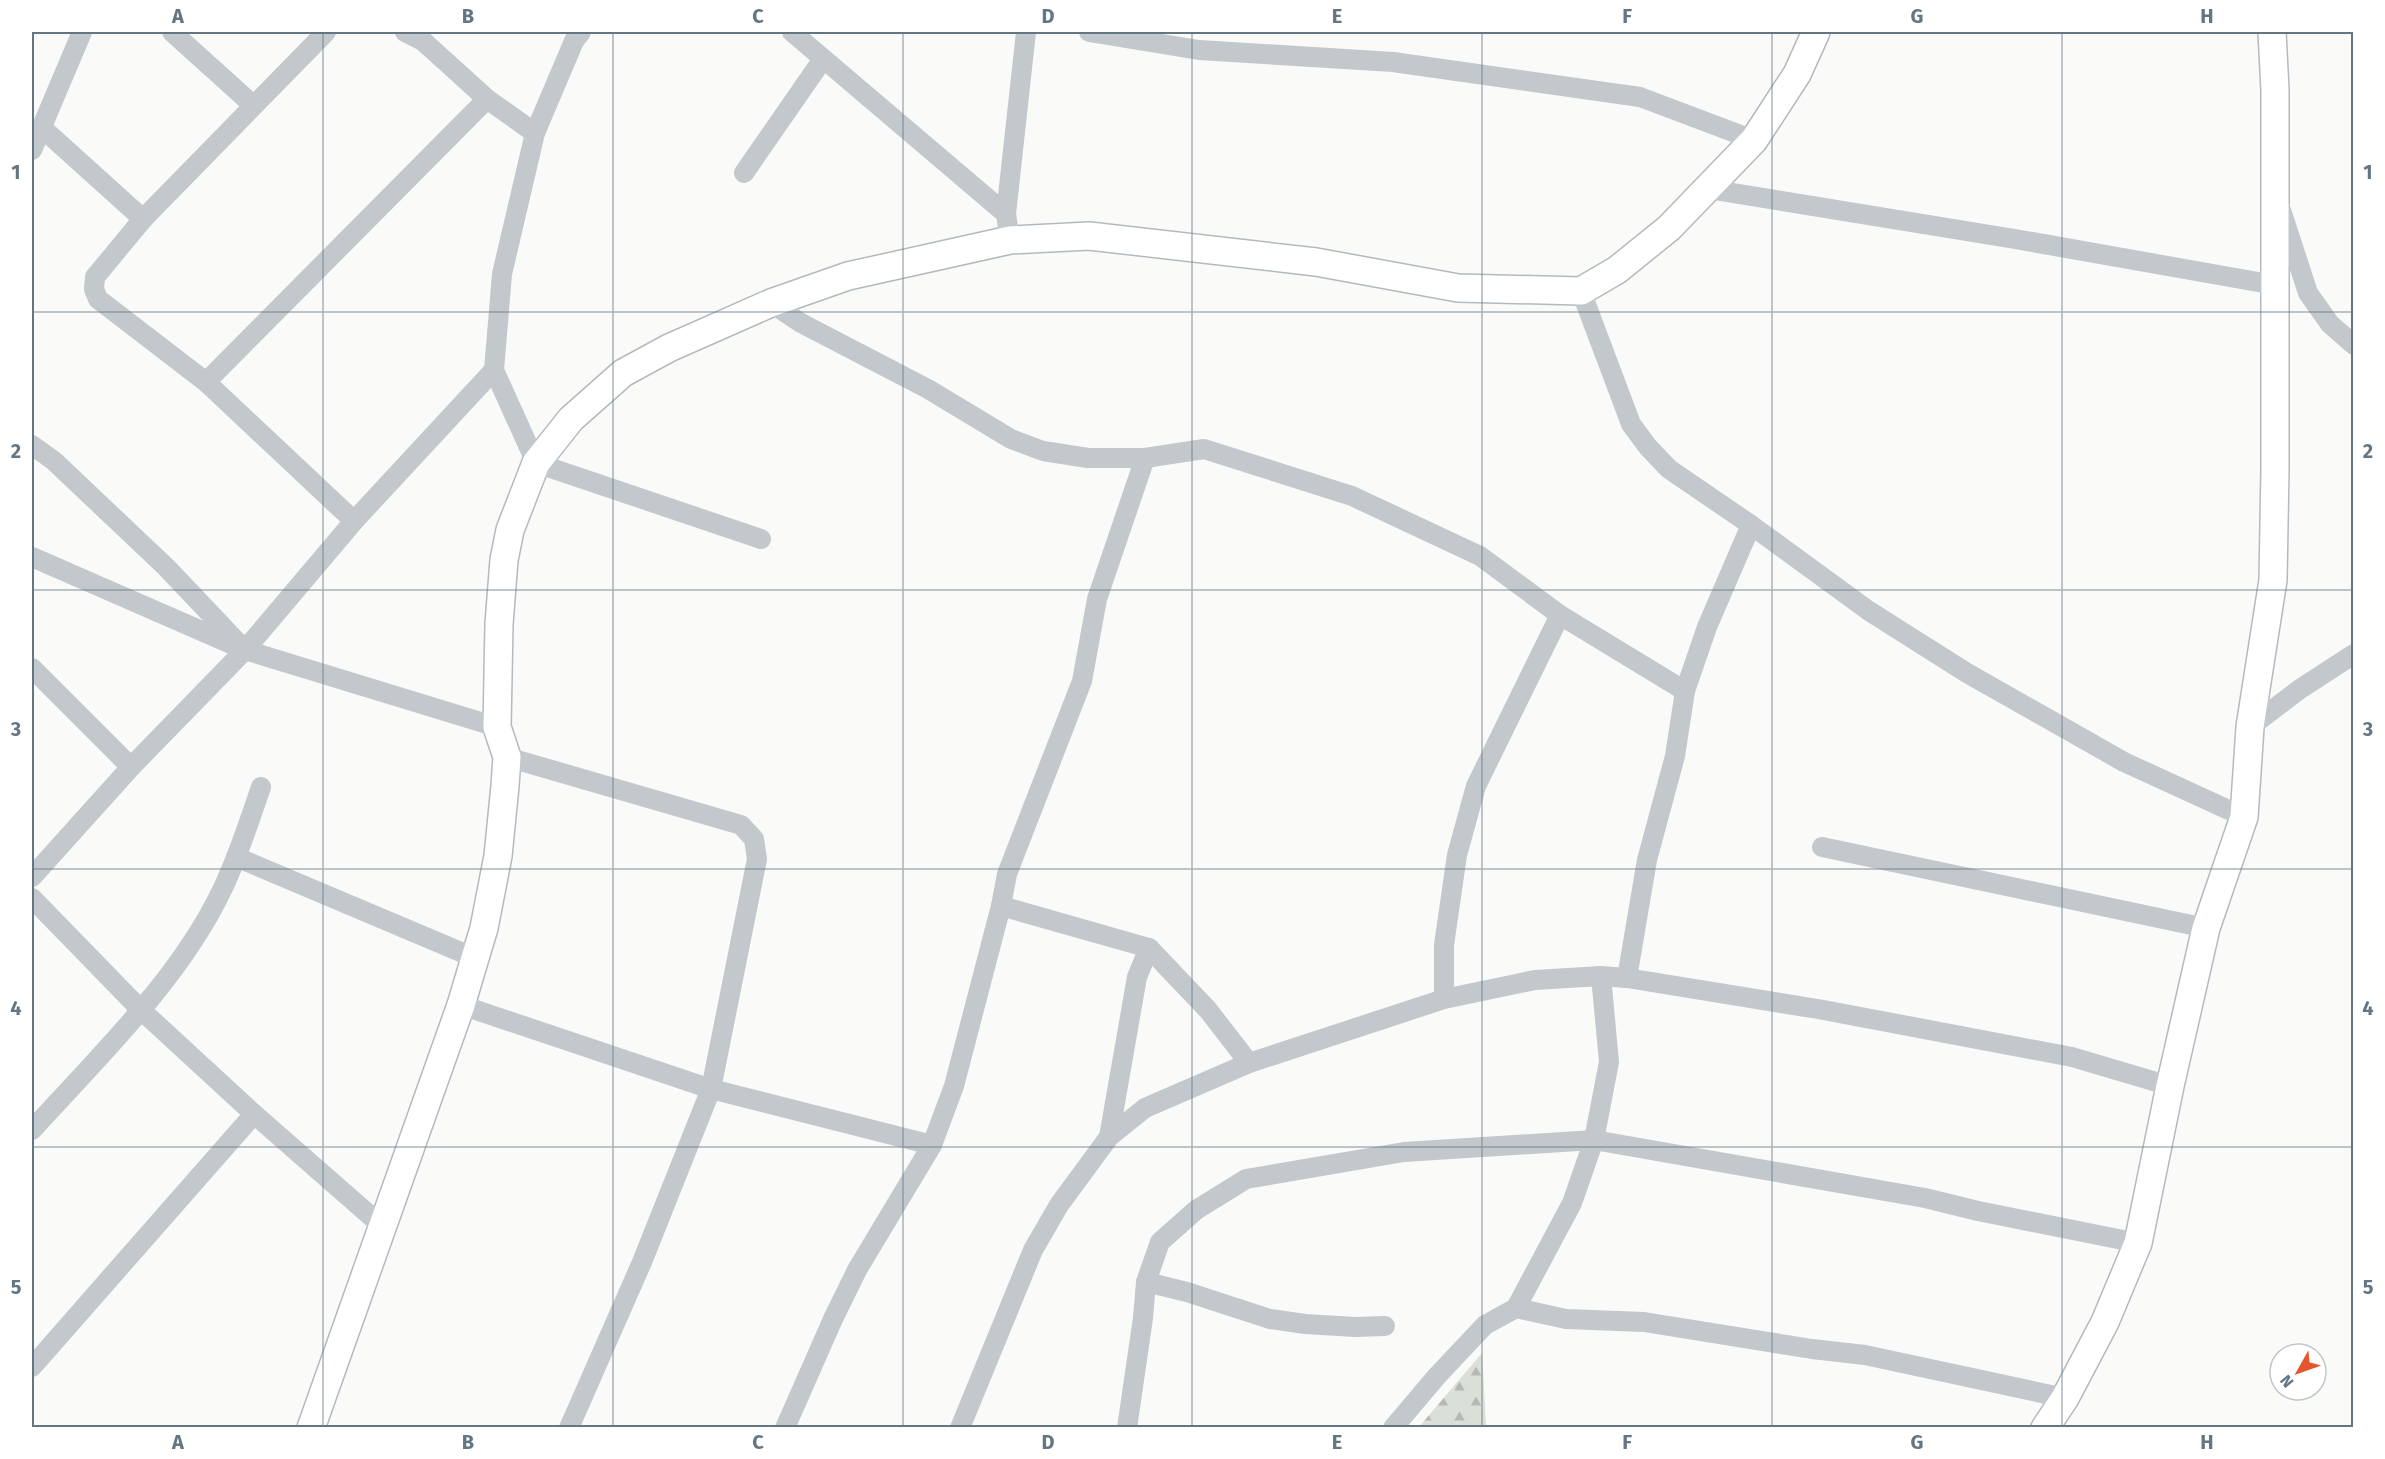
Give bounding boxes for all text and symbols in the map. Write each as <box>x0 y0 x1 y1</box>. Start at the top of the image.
text: A <box>171 4 185 28</box>
text: B <box>462 4 474 28</box>
text: C <box>752 4 764 28</box>
text: D <box>1041 4 1055 28</box>
text: E <box>1332 4 1342 28</box>
text: F <box>1622 4 1632 28</box>
text: G <box>1911 4 1923 28</box>
text: H <box>2200 4 2214 28</box>
text: 1 <box>11 160 21 184</box>
text: 1 <box>2363 160 2373 184</box>
text: 2 <box>11 439 21 463</box>
text: 2 <box>2363 439 2373 463</box>
text: 3 <box>10 717 21 741</box>
text: 3 <box>2362 717 2373 741</box>
text: 4 <box>10 996 22 1020</box>
text: 4 <box>2362 996 2374 1020</box>
text: 5 <box>11 1275 22 1299</box>
text: 5 <box>2363 1275 2374 1299</box>
north arrow <box>2268 1342 2328 1402</box>
text: N <box>2276 1371 2298 1391</box>
text: A <box>171 1430 185 1454</box>
text: B <box>462 1430 474 1454</box>
text: C <box>752 1430 764 1454</box>
text: D <box>1041 1430 1055 1454</box>
text: E <box>1332 1430 1342 1454</box>
text: F <box>1622 1430 1632 1454</box>
text: G <box>1911 1430 1923 1454</box>
text: H <box>2200 1430 2214 1454</box>

